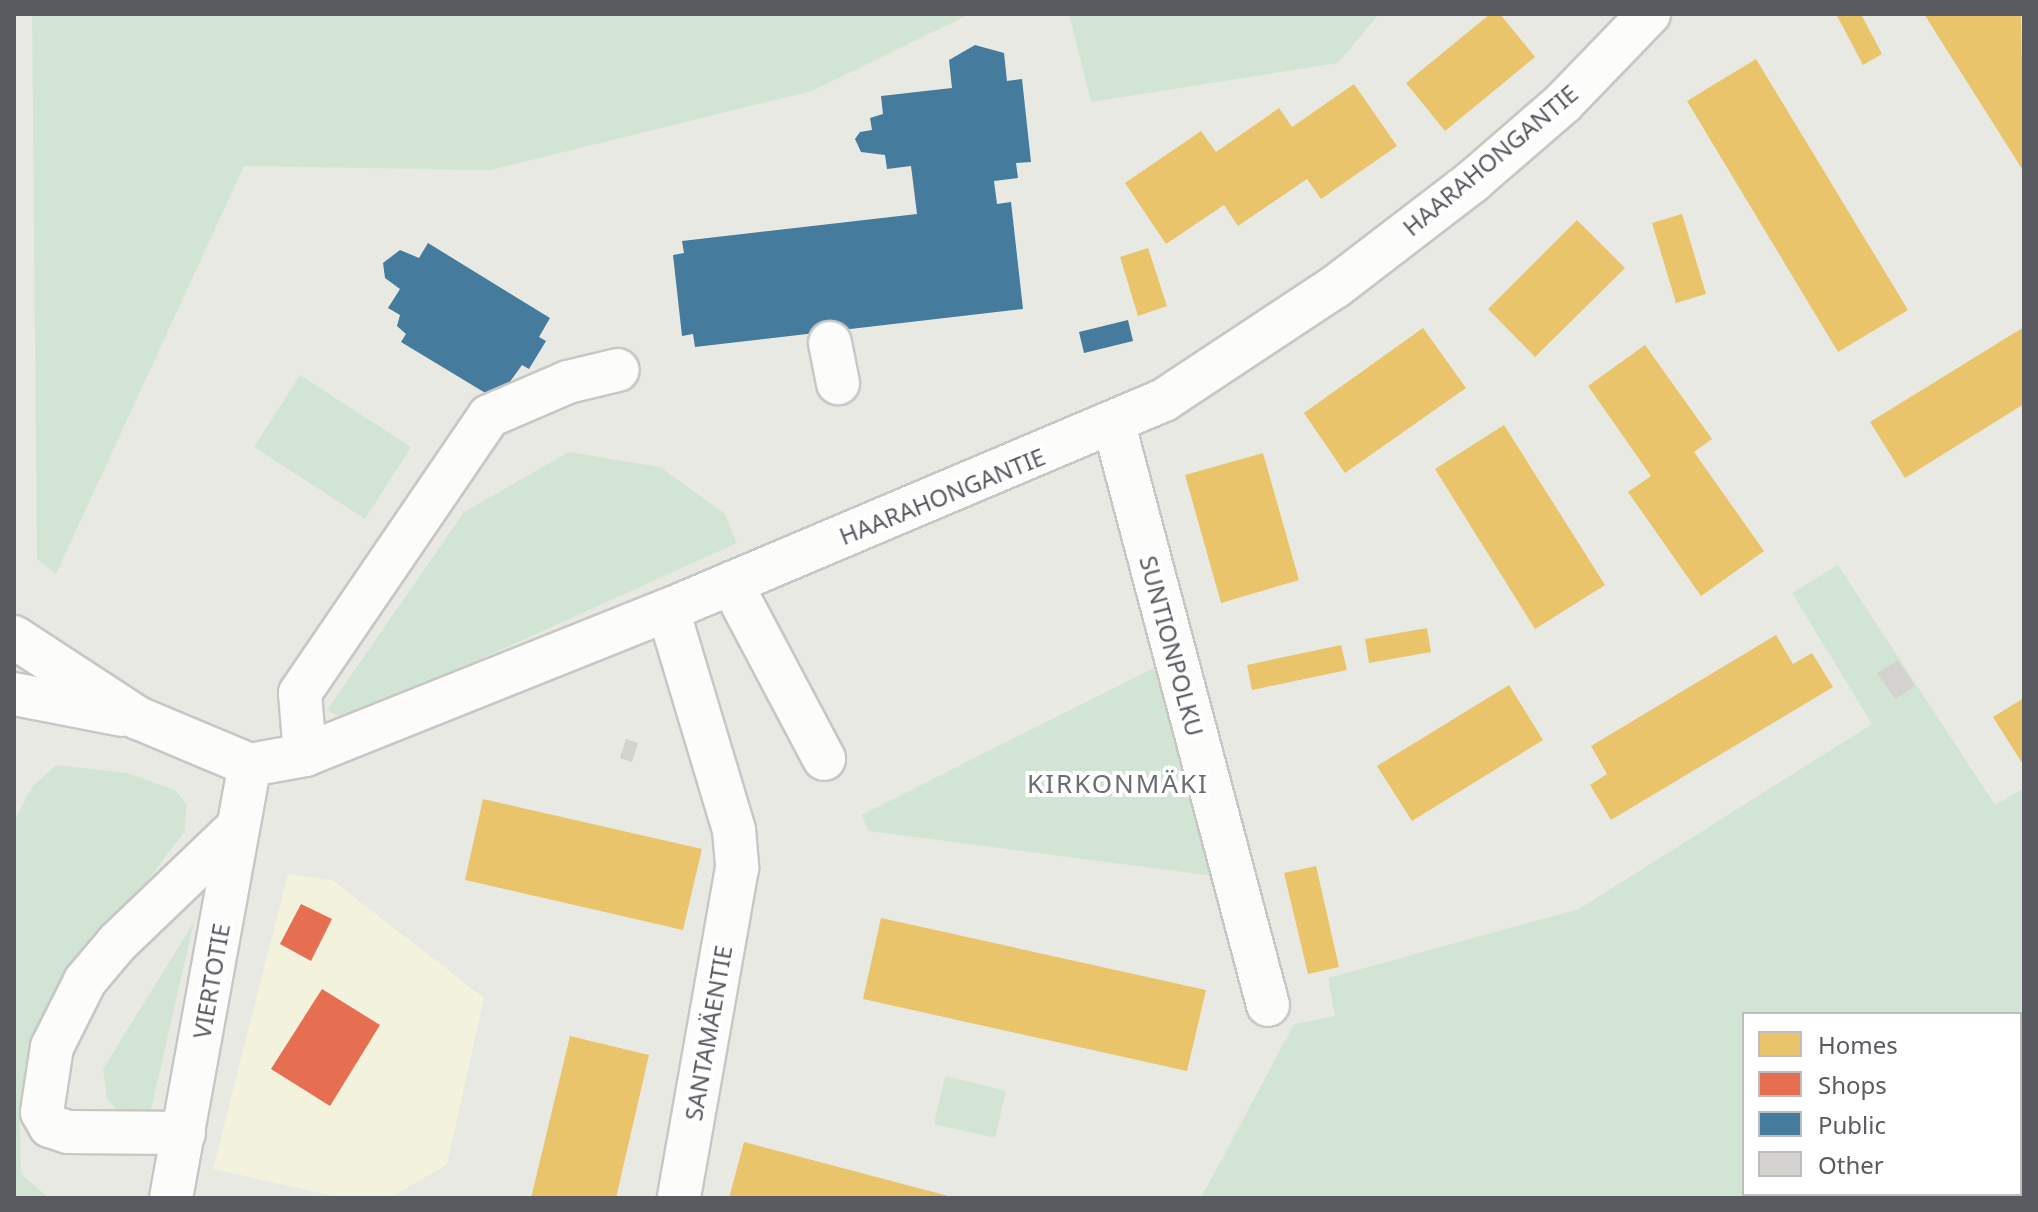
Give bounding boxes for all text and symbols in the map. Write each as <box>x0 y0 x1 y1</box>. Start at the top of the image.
street label: HAARAHONGANTIE <box>1397 78 1583 242</box>
street label: HAARAHONGANTIE <box>835 442 1049 550</box>
street label: SUNTIONPOLKU <box>1134 553 1210 739</box>
district label: KIRKONMÄKI <box>1027 768 1209 800</box>
street label: VIERTOTIE <box>187 921 235 1041</box>
street label: SANTAMÄENTIE <box>678 943 738 1123</box>
legend <box>1742 1012 2022 1196</box>
text: Homes <box>1818 1028 1898 1061</box>
text: Shops <box>1818 1068 1887 1101</box>
text: Public <box>1818 1108 1886 1141</box>
text: Other <box>1818 1148 1884 1181</box>

